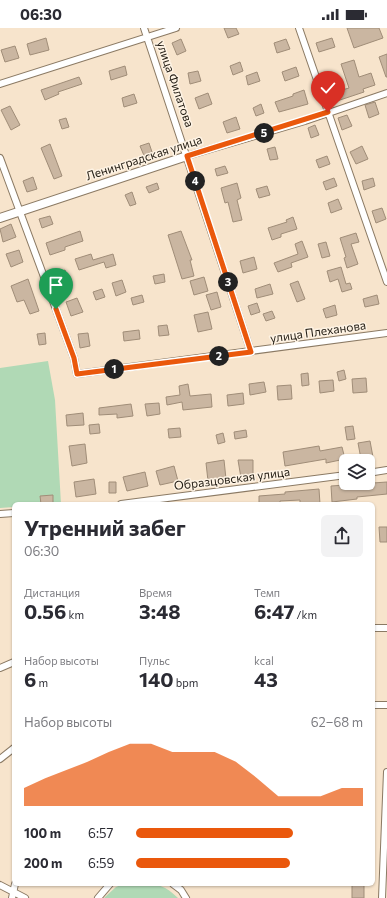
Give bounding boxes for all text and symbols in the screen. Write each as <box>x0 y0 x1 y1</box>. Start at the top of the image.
text: 06:30 <box>20 5 62 23</box>
street label: улица Филатова <box>155 39 197 129</box>
pin <box>311 71 345 112</box>
icon: check <box>317 77 339 99</box>
pin: 5 <box>254 123 274 143</box>
text: 5 <box>261 126 267 139</box>
street label: Ленинградская улица <box>84 132 204 182</box>
pin: 4 <box>185 171 205 191</box>
text: 4 <box>192 174 198 187</box>
pin <box>39 268 73 309</box>
pin: 3 <box>218 272 238 292</box>
icon: arrive <box>45 274 67 296</box>
text: 3 <box>225 275 231 288</box>
street label: улица Плеханова <box>269 317 367 345</box>
pin: 2 <box>209 346 229 366</box>
text: 2 <box>216 349 222 362</box>
pin: 1 <box>104 359 124 379</box>
text: 1 <box>112 362 116 375</box>
map controls <box>339 454 375 490</box>
button: layers <box>339 454 375 490</box>
street label: Образцовская улица <box>173 464 291 492</box>
text: Утренний забег <box>24 514 186 541</box>
button: share <box>321 515 363 557</box>
text: 06:30 <box>24 543 59 559</box>
text: Дистанция <box>24 586 80 599</box>
text: Время <box>139 586 172 599</box>
text: Темп <box>254 586 280 599</box>
text: 0.56 <box>24 599 66 623</box>
text: 3:48 <box>139 599 181 623</box>
text: 6:47 <box>254 599 295 623</box>
text: km <box>66 608 84 621</box>
text: /km <box>295 608 317 621</box>
text: Набор высоты <box>24 654 99 667</box>
text: Пульс <box>139 654 170 667</box>
text: kcal <box>254 654 274 667</box>
text: 6 <box>24 667 36 691</box>
text: 140 <box>139 667 174 691</box>
text: 43 <box>254 667 278 691</box>
text: m <box>36 676 48 689</box>
text: bpm <box>174 676 198 689</box>
text: Набор высоты <box>24 714 112 730</box>
text: 62–68 m <box>311 714 363 730</box>
text: 100 m <box>24 825 61 841</box>
text: 6:57 <box>88 825 113 841</box>
text: 200 m <box>24 855 62 871</box>
text: 6:59 <box>88 855 114 871</box>

